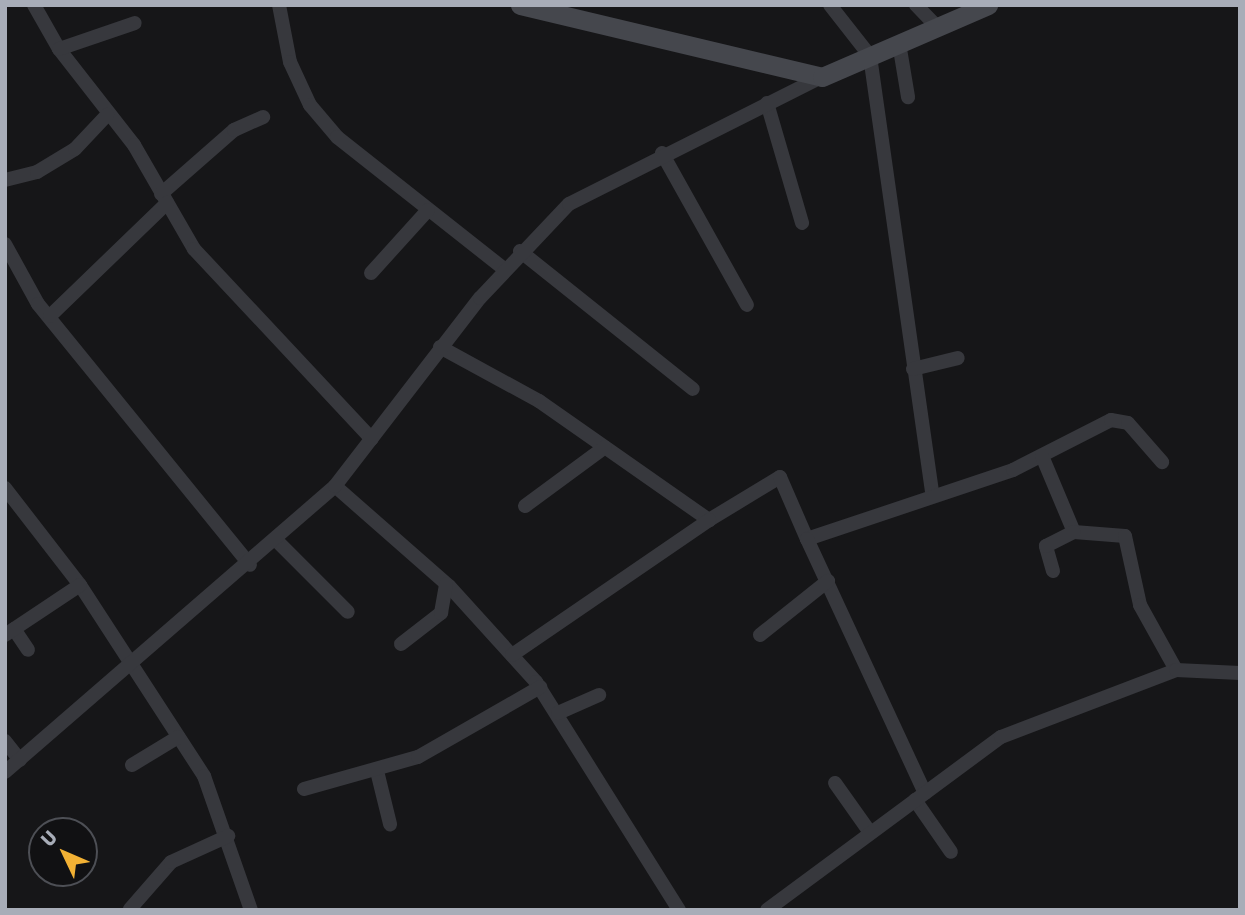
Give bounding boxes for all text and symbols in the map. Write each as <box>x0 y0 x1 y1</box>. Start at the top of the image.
north arrow <box>28 817 98 887</box>
text: U <box>35 824 63 853</box>

